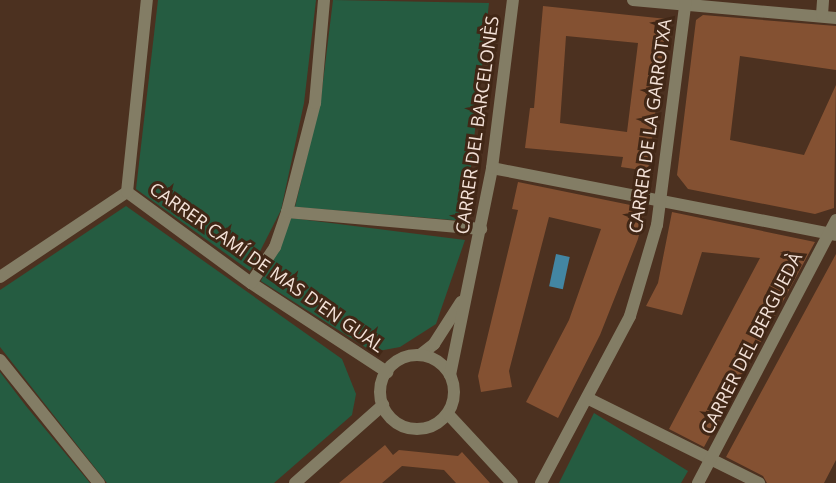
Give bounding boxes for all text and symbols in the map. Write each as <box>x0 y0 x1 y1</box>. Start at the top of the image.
street label: CARRER DEL BARCELONÈS <box>451 14 503 236</box>
street label: CARRER DE LA GARROTXA <box>624 17 676 235</box>
street label: CARRER CAMÍ DE MAS D'EN GUAL <box>146 177 388 357</box>
street label: CARRER DEL BERGUEDÀ <box>696 248 806 438</box>

